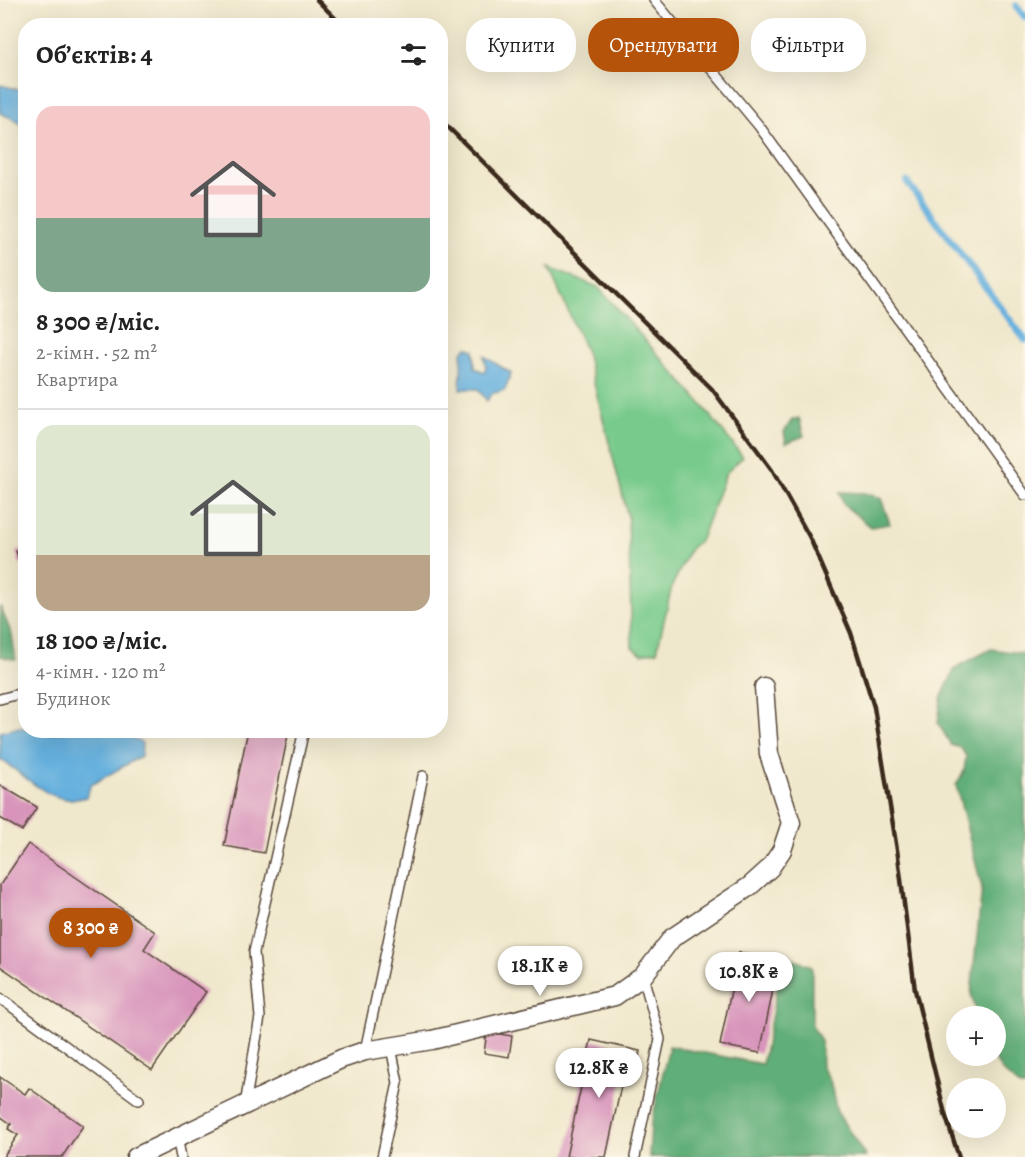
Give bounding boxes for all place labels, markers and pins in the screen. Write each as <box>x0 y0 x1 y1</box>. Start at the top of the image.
pin: 8 300 ₴ <box>36 908 146 959</box>
pin: 18.1K ₴ <box>485 946 595 997</box>
pin: 10.8K ₴ <box>694 952 804 1003</box>
pin: 12.8K ₴ <box>544 1048 654 1099</box>

